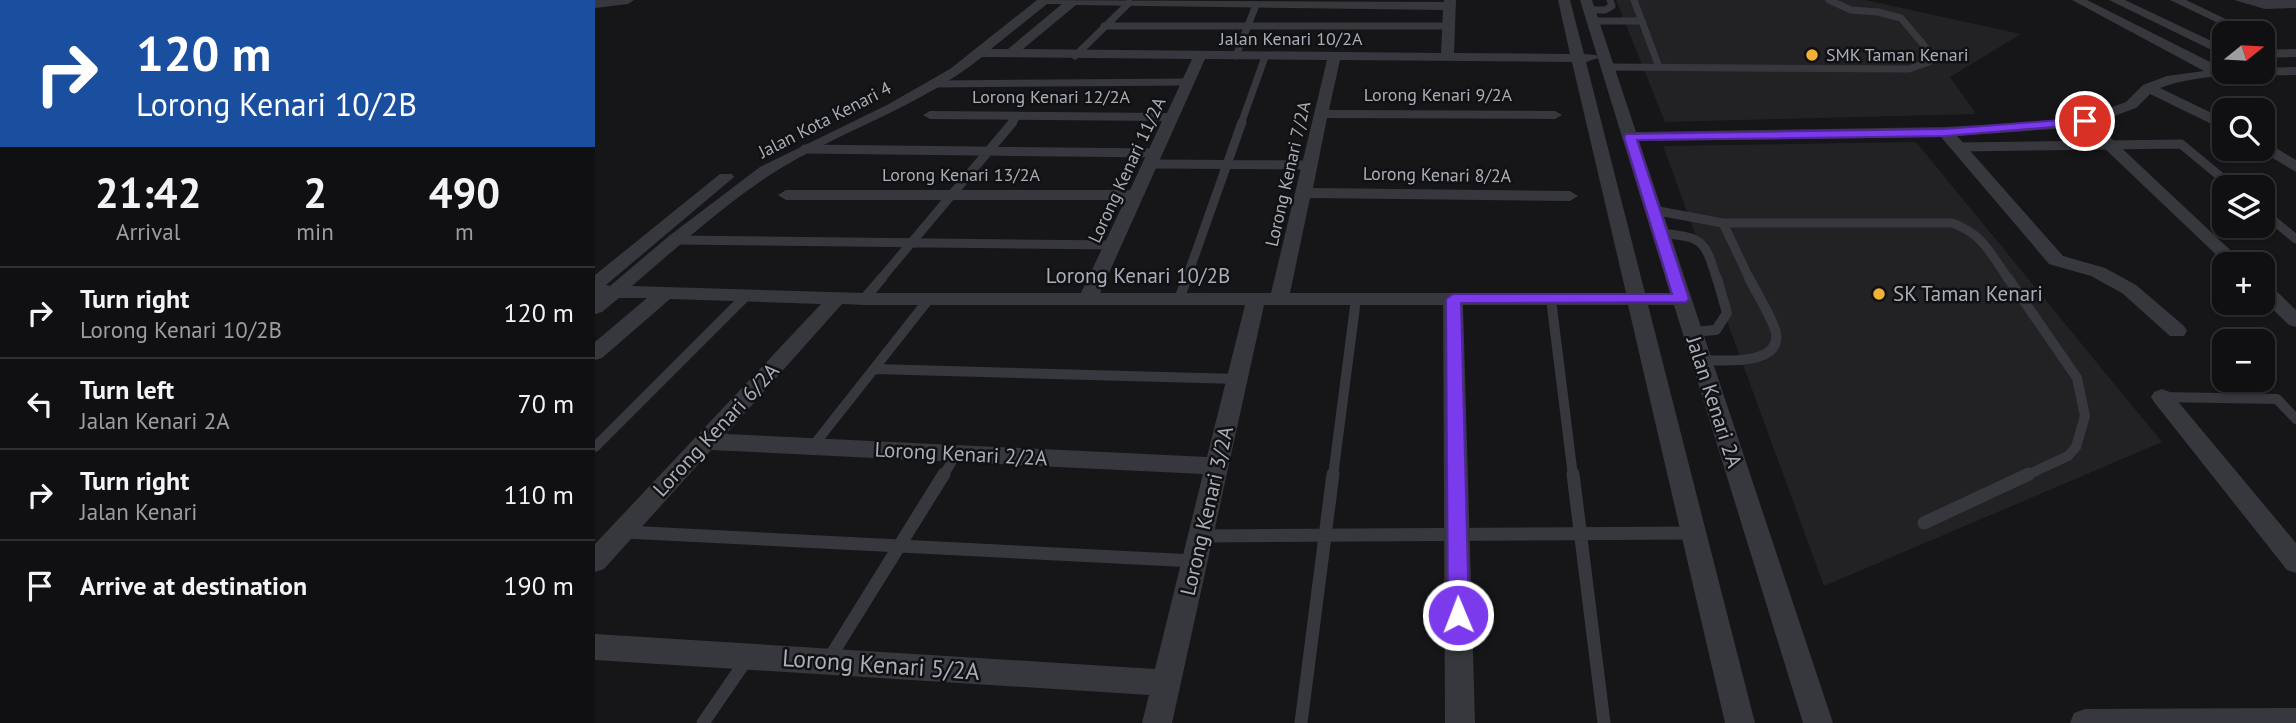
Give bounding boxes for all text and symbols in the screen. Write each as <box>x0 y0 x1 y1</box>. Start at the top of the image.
text: 120 m <box>136 21 271 85</box>
north arrow <box>2212 21 2275 84</box>
map controls <box>2212 21 2275 392</box>
street label: Jalan Kenari 10/2A <box>1218 27 1363 50</box>
icon: right <box>21 28 112 119</box>
place label: SMK Taman Kenari <box>1826 43 1969 66</box>
marker: SMK Taman Kenari <box>1804 47 1820 63</box>
street label: Jalan Kota Kenari 4 <box>754 76 895 163</box>
text: Lorong Kenari 10/2B <box>136 83 417 125</box>
street label: Lorong Kenari 9/2A <box>1364 83 1513 106</box>
street label: Lorong Kenari 12/2A <box>972 85 1131 108</box>
pin <box>2055 91 2115 151</box>
street label: Lorong Kenari 11/2A <box>1083 93 1171 246</box>
button: search <box>2212 98 2275 161</box>
street label: Lorong Kenari 7/2A <box>1260 99 1316 249</box>
icon: arrive <box>2066 102 2104 140</box>
street label: Lorong Kenari 8/2A <box>1363 162 1512 187</box>
street label: Lorong Kenari 13/2A <box>882 163 1041 186</box>
text: 21:42 <box>95 165 201 220</box>
text: 2 <box>303 165 327 220</box>
text: 490 <box>429 165 500 220</box>
button: layers <box>2212 175 2275 238</box>
text: Arrival <box>116 217 180 246</box>
text: min <box>296 217 334 246</box>
text: m <box>455 217 474 246</box>
button: + <box>2212 252 2275 315</box>
street label: Lorong Kenari 10/2B <box>1046 262 1230 289</box>
place label: SK Taman Kenari <box>1893 280 2043 307</box>
text: Turn right <box>80 282 189 315</box>
marker: SK Taman Kenari <box>1871 286 1887 302</box>
icon: right <box>21 294 59 332</box>
text: 120 m <box>503 296 574 329</box>
text: Lorong Kenari 10/2B <box>80 315 282 344</box>
button: − <box>2212 329 2275 392</box>
street label: Jalan Kenari 2A <box>1680 332 1749 472</box>
street label: Lorong Kenari 6/2A <box>647 357 785 502</box>
text: Turn left <box>80 373 174 406</box>
icon: left <box>21 385 59 423</box>
text: 70 m <box>518 387 574 420</box>
text: Jalan Kenari 2A <box>80 406 230 435</box>
street label: Lorong Kenari 3/2A <box>1174 423 1239 598</box>
street label: Lorong Kenari 2/2A <box>874 435 1049 472</box>
text: Turn right <box>80 464 189 497</box>
icon: right <box>21 476 59 514</box>
text: 110 m <box>503 478 574 511</box>
text: Jalan Kenari <box>80 497 198 526</box>
icon: arrive <box>21 567 59 605</box>
text: Arrive at destination <box>80 569 307 602</box>
text: 190 m <box>503 569 574 602</box>
position arrow <box>1421 578 1495 652</box>
street label: Lorong Kenari 5/2A <box>781 642 981 687</box>

